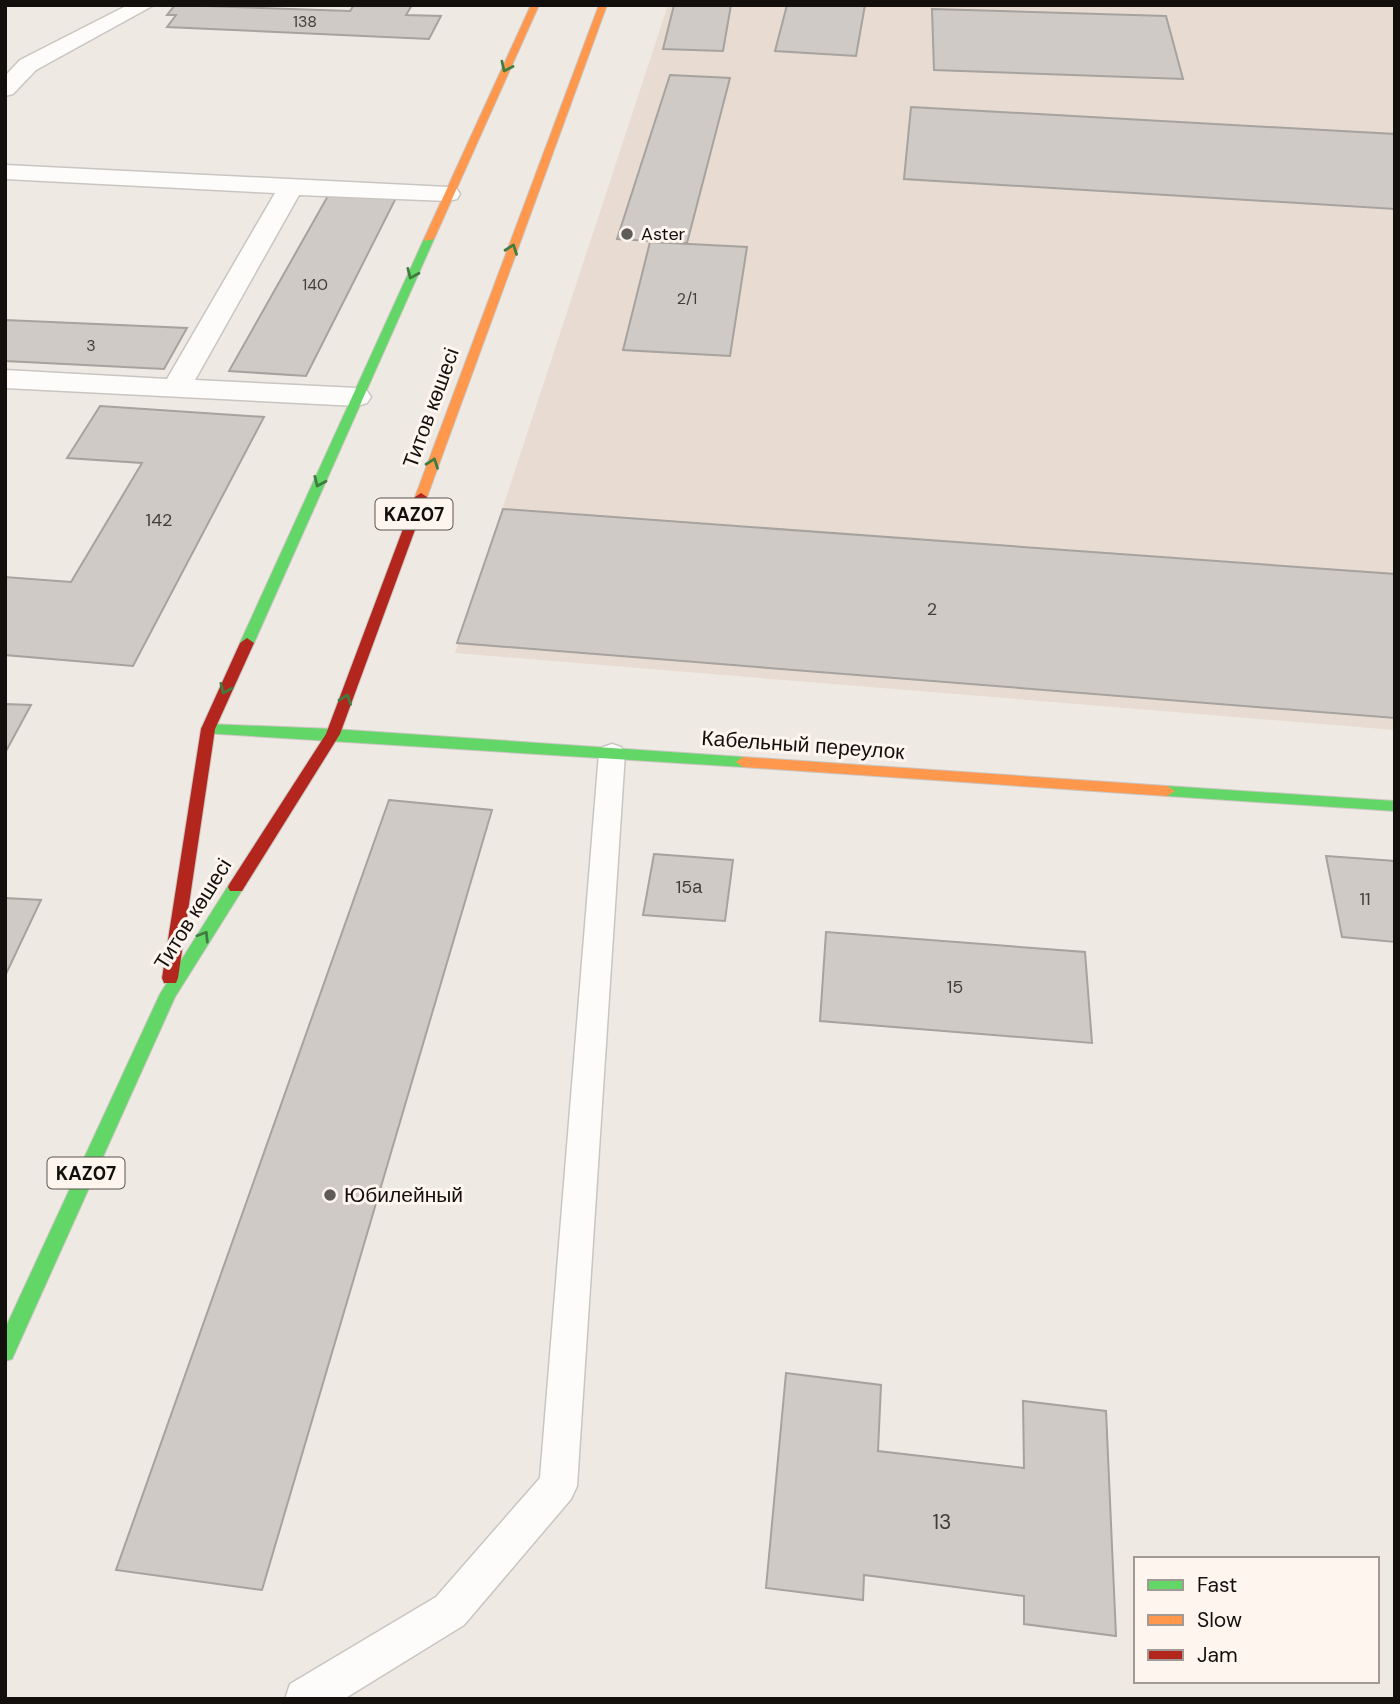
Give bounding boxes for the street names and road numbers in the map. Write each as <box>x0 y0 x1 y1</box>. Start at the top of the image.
street label: Титов көшесі <box>396 344 466 472</box>
road number: KAZ07 <box>376 499 452 530</box>
street label: Кабельный переулок <box>701 724 906 766</box>
street label: Титов көшесі <box>148 853 238 975</box>
road number: KAZ07 <box>48 1158 124 1189</box>

